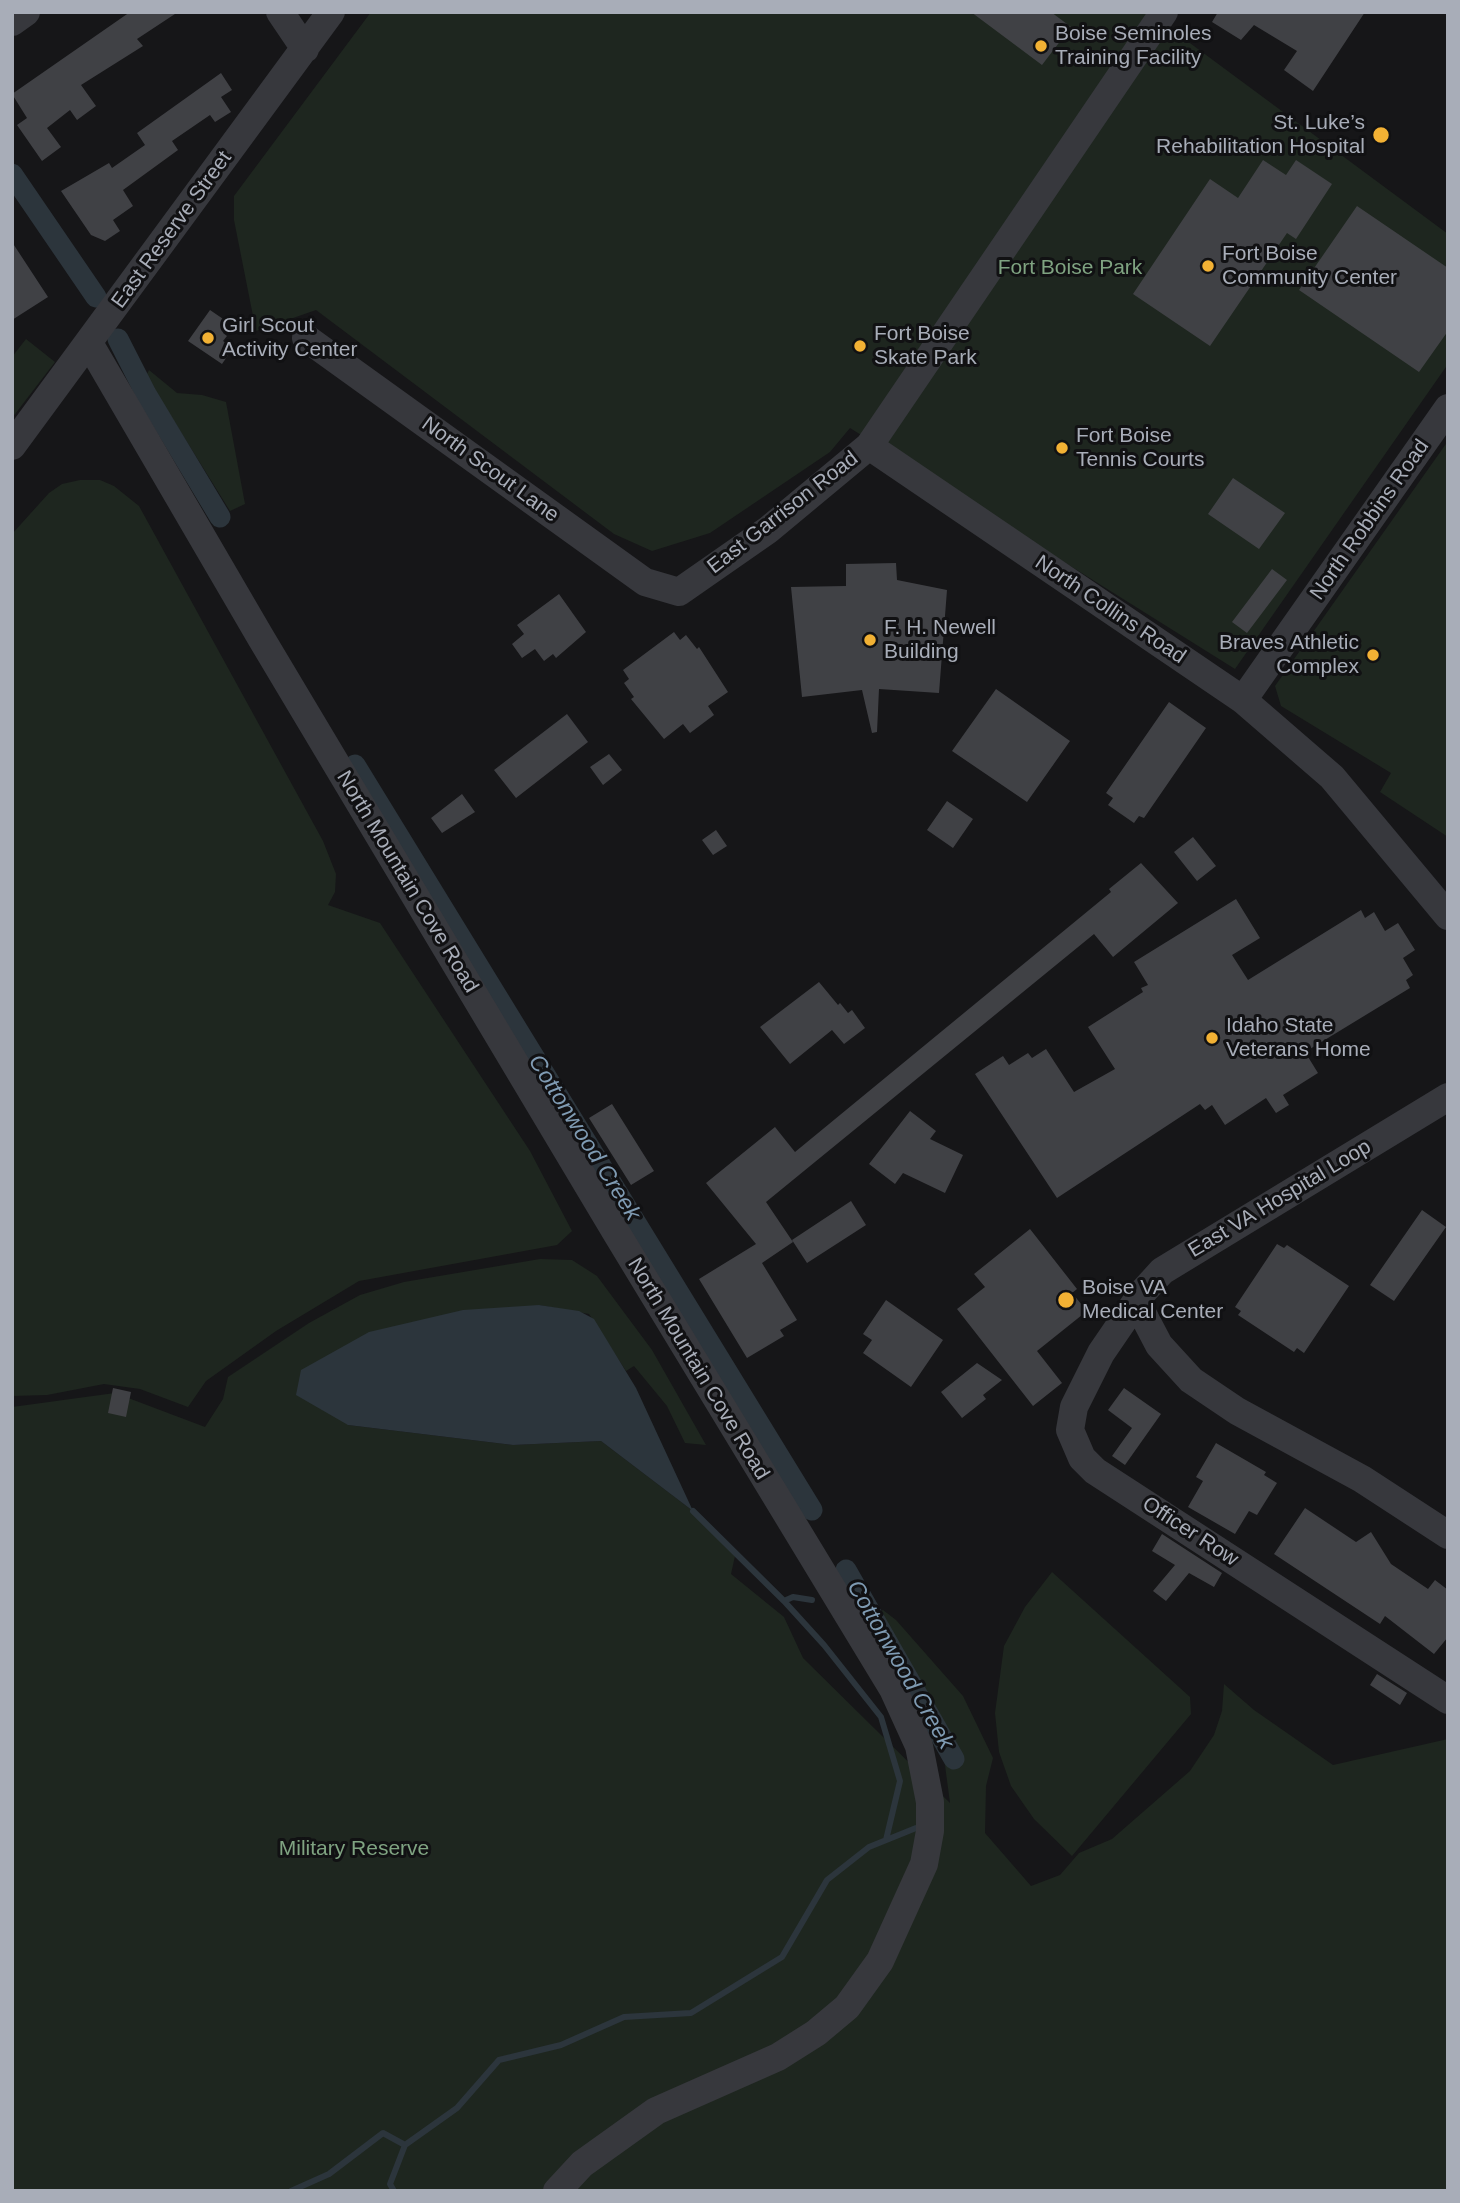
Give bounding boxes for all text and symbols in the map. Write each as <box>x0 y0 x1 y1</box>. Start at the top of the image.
place label: Boise Seminoles Training Facility <box>1055 21 1211 71</box>
marker: Boise Seminoles Training Facility <box>1033 38 1049 54</box>
place label: St. Luke’s Rehabilitation Hospital <box>1156 110 1365 160</box>
marker: St. Luke’s Rehabilitation Hospital <box>1371 125 1391 145</box>
street label: East Reserve Street <box>107 147 237 313</box>
place label: Fort Boise Community Center <box>1222 241 1397 291</box>
park label: Fort Boise Park <box>998 255 1142 281</box>
marker: Fort Boise Community Center <box>1200 258 1216 274</box>
place label: Girl Scout Activity Center <box>222 313 357 363</box>
place label: Fort Boise Skate Park <box>874 321 977 371</box>
marker: Girl Scout Activity Center <box>200 330 216 346</box>
marker: Fort Boise Skate Park <box>852 338 868 354</box>
street label: North Scout Lane <box>416 412 564 528</box>
place label: Fort Boise Tennis Courts <box>1076 423 1204 473</box>
street label: North Robbins Road <box>1305 435 1435 605</box>
marker: Fort Boise Tennis Courts <box>1054 440 1070 456</box>
street label: East Garrison Road <box>703 446 863 580</box>
street label: North Collins Road <box>1030 550 1190 670</box>
place label: F. H. Newell Building <box>884 615 996 665</box>
place label: Braves Athletic Complex <box>1219 630 1359 680</box>
marker: F. H. Newell Building <box>862 632 878 648</box>
marker: Braves Athletic Complex <box>1365 647 1381 663</box>
street label: North Mountain Cove Road <box>331 766 483 998</box>
place label: Idaho State Veterans Home <box>1226 1013 1371 1063</box>
marker: Idaho State Veterans Home <box>1204 1030 1220 1046</box>
water label: Cottonwood Creek <box>522 1050 646 1226</box>
street label: East VA Hospital Loop <box>1184 1134 1376 1264</box>
street label: North Mountain Cove Road <box>622 1253 774 1485</box>
place label: Boise VA Medical Center <box>1082 1275 1223 1325</box>
marker: Boise VA Medical Center <box>1056 1290 1076 1310</box>
street label: Officer Row <box>1137 1492 1243 1572</box>
water label: Cottonwood Creek <box>840 1576 960 1754</box>
park label: Military Reserve <box>279 1836 429 1862</box>

